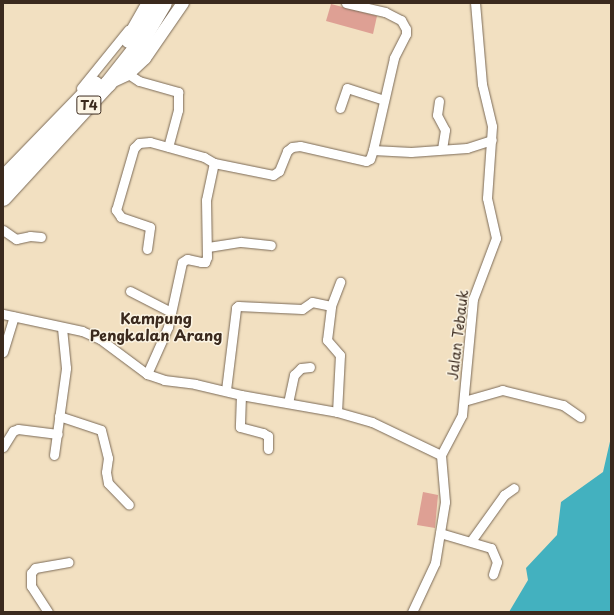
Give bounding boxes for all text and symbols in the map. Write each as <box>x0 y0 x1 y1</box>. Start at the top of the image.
road number: T4 <box>76 94 102 116</box>
street label: Jalan Tebauk <box>444 289 472 381</box>
district label: Kampung Pengkalan Arang <box>90 308 222 343</box>

